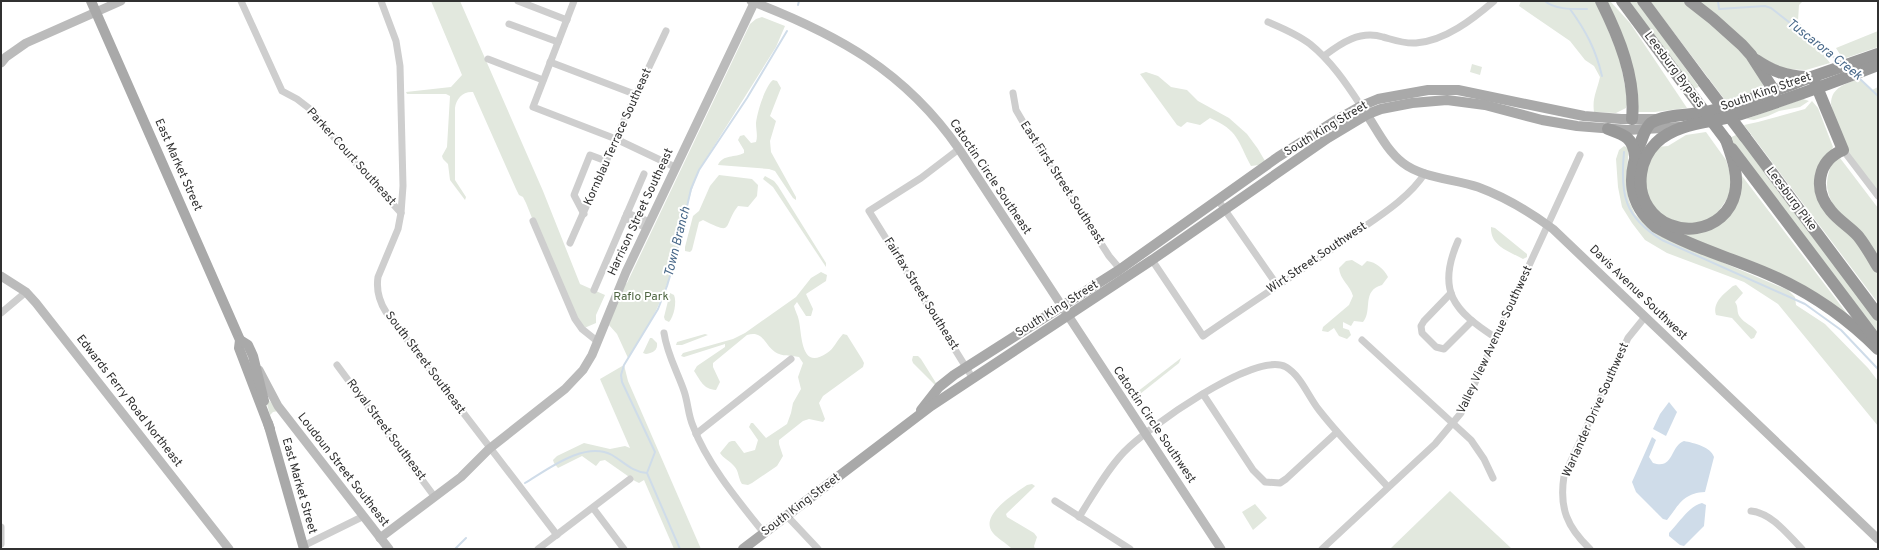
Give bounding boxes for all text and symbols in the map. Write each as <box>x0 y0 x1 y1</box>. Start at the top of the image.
water label: Tuscarora Creek <box>1783 16 1865 85</box>
street label: Leesburg Bypass <box>1640 29 1708 111</box>
street label: Kornblau Terrace Southeast <box>580 66 656 208</box>
street label: South King Street <box>1719 69 1813 115</box>
street label: South King Street <box>1281 98 1371 160</box>
street label: Parker Court Southeast <box>303 105 399 209</box>
street label: East Market Street <box>150 116 206 214</box>
street label: Catoctin Circle Southeast <box>945 116 1035 238</box>
street label: East First Street Southeast <box>1016 118 1108 248</box>
street label: Harrison Street Southeast <box>604 146 678 278</box>
street label: Leesburg Pike <box>1762 164 1820 234</box>
water label: Town Branch <box>662 205 694 279</box>
street label: Wirt Street Southwest <box>1264 219 1370 297</box>
street label: Fairfax Street Southeast <box>880 235 962 353</box>
street label: Davis Avenue Southwest <box>1585 242 1691 344</box>
street label: Valley View Avenue Southwest <box>1454 263 1536 417</box>
street label: South King Street <box>1013 277 1101 341</box>
park label: Raflo Park <box>613 289 669 305</box>
street label: South Street Southeast <box>381 308 469 418</box>
street label: Edwards Ferry Road Northeast <box>72 332 186 470</box>
street label: Warlander Drive Southwest <box>1559 340 1633 480</box>
street label: Catoctin Circle Southwest <box>1109 363 1199 487</box>
street label: Royal Street Southeast <box>343 376 429 484</box>
street label: Loudoun Street Southeast <box>294 410 392 530</box>
street label: East Market Street <box>278 436 320 536</box>
street label: South King Street <box>758 470 844 540</box>

